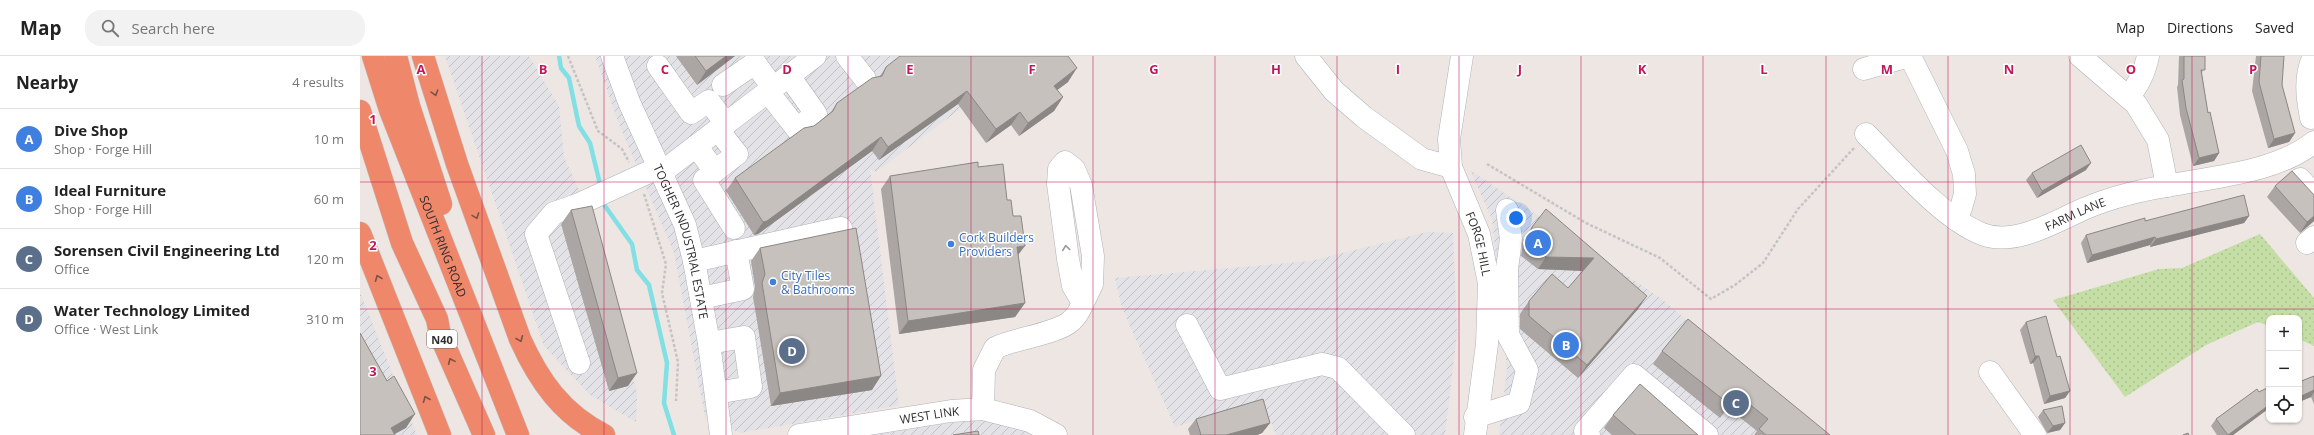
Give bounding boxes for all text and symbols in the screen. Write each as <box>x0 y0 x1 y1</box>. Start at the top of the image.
search box <box>85 10 365 46</box>
text: Map <box>20 15 61 41</box>
icon: search <box>99 17 121 39</box>
text: Search here <box>131 18 215 38</box>
text: Map <box>2116 18 2145 37</box>
text: Directions <box>2167 18 2233 37</box>
text: Saved <box>2255 18 2294 37</box>
text: A <box>417 60 426 78</box>
text: B <box>539 60 548 78</box>
text: C <box>661 60 669 78</box>
text: D <box>782 60 792 78</box>
text: E <box>906 60 914 78</box>
text: F <box>1028 60 1036 78</box>
text: G <box>1149 60 1159 78</box>
text: H <box>1271 60 1281 78</box>
text: I <box>1396 60 1400 78</box>
text: J <box>1517 60 1522 78</box>
text: K <box>1638 60 1647 78</box>
text: L <box>1760 60 1768 78</box>
text: M <box>1881 60 1893 78</box>
text: N <box>2004 60 2014 78</box>
text: O <box>2126 60 2136 78</box>
text: P <box>2249 60 2257 78</box>
text: Nearby <box>16 71 78 94</box>
text: 4 results <box>292 73 344 91</box>
one-way arrow <box>430 89 439 96</box>
text: 1 <box>369 110 377 128</box>
text: Dive Shop <box>54 120 128 140</box>
text: A <box>25 130 33 148</box>
text: 10 m <box>314 130 344 148</box>
text: Shop · Forge Hill <box>54 140 152 158</box>
street label: TOGHER INDUSTRIAL ESTATE <box>650 161 713 320</box>
text: Ideal Furniture <box>54 180 166 200</box>
text: B <box>25 190 33 208</box>
text: 60 m <box>314 190 344 208</box>
street label: SOUTH RING ROAD <box>416 193 471 300</box>
street label: FARM LANE <box>2042 193 2108 234</box>
text: Shop · Forge Hill <box>54 200 152 218</box>
your location <box>1506 208 1526 228</box>
street label: FORGE HILL <box>1462 209 1496 277</box>
one-way arrow <box>472 213 480 220</box>
pin: A <box>1525 228 1551 258</box>
place label: Cork Builders Providers <box>959 229 1034 260</box>
text: 2 <box>369 236 377 254</box>
marker: Cork Builders Providers <box>946 239 956 249</box>
text: Sorensen Civil Engineering Ltd <box>54 240 280 260</box>
one-way arrow <box>1062 245 1071 251</box>
text: C <box>25 250 33 268</box>
text: 120 m <box>306 250 344 268</box>
text: Office <box>54 260 90 278</box>
place label: City Tiles & Bathrooms <box>781 267 855 298</box>
one-way arrow <box>375 274 383 281</box>
marker: City Tiles & Bathrooms <box>768 277 778 287</box>
text: Water Technology Limited <box>54 300 250 320</box>
text: D <box>24 310 34 328</box>
text: 310 m <box>306 310 344 328</box>
map controls <box>2266 315 2302 423</box>
button: + <box>2266 315 2302 351</box>
text: Office · West Link <box>54 320 158 338</box>
road number: N40 <box>427 330 457 348</box>
pin: B <box>1553 330 1579 360</box>
one-way arrow <box>515 334 523 342</box>
pin: D <box>779 336 805 366</box>
button: − <box>2266 351 2302 387</box>
one-way arrow <box>448 357 456 365</box>
text: 3 <box>369 362 377 380</box>
button: locate <box>2266 387 2302 423</box>
pin: C <box>1723 388 1749 418</box>
one-way arrow <box>422 395 430 402</box>
street label: WEST LINK <box>898 402 960 427</box>

